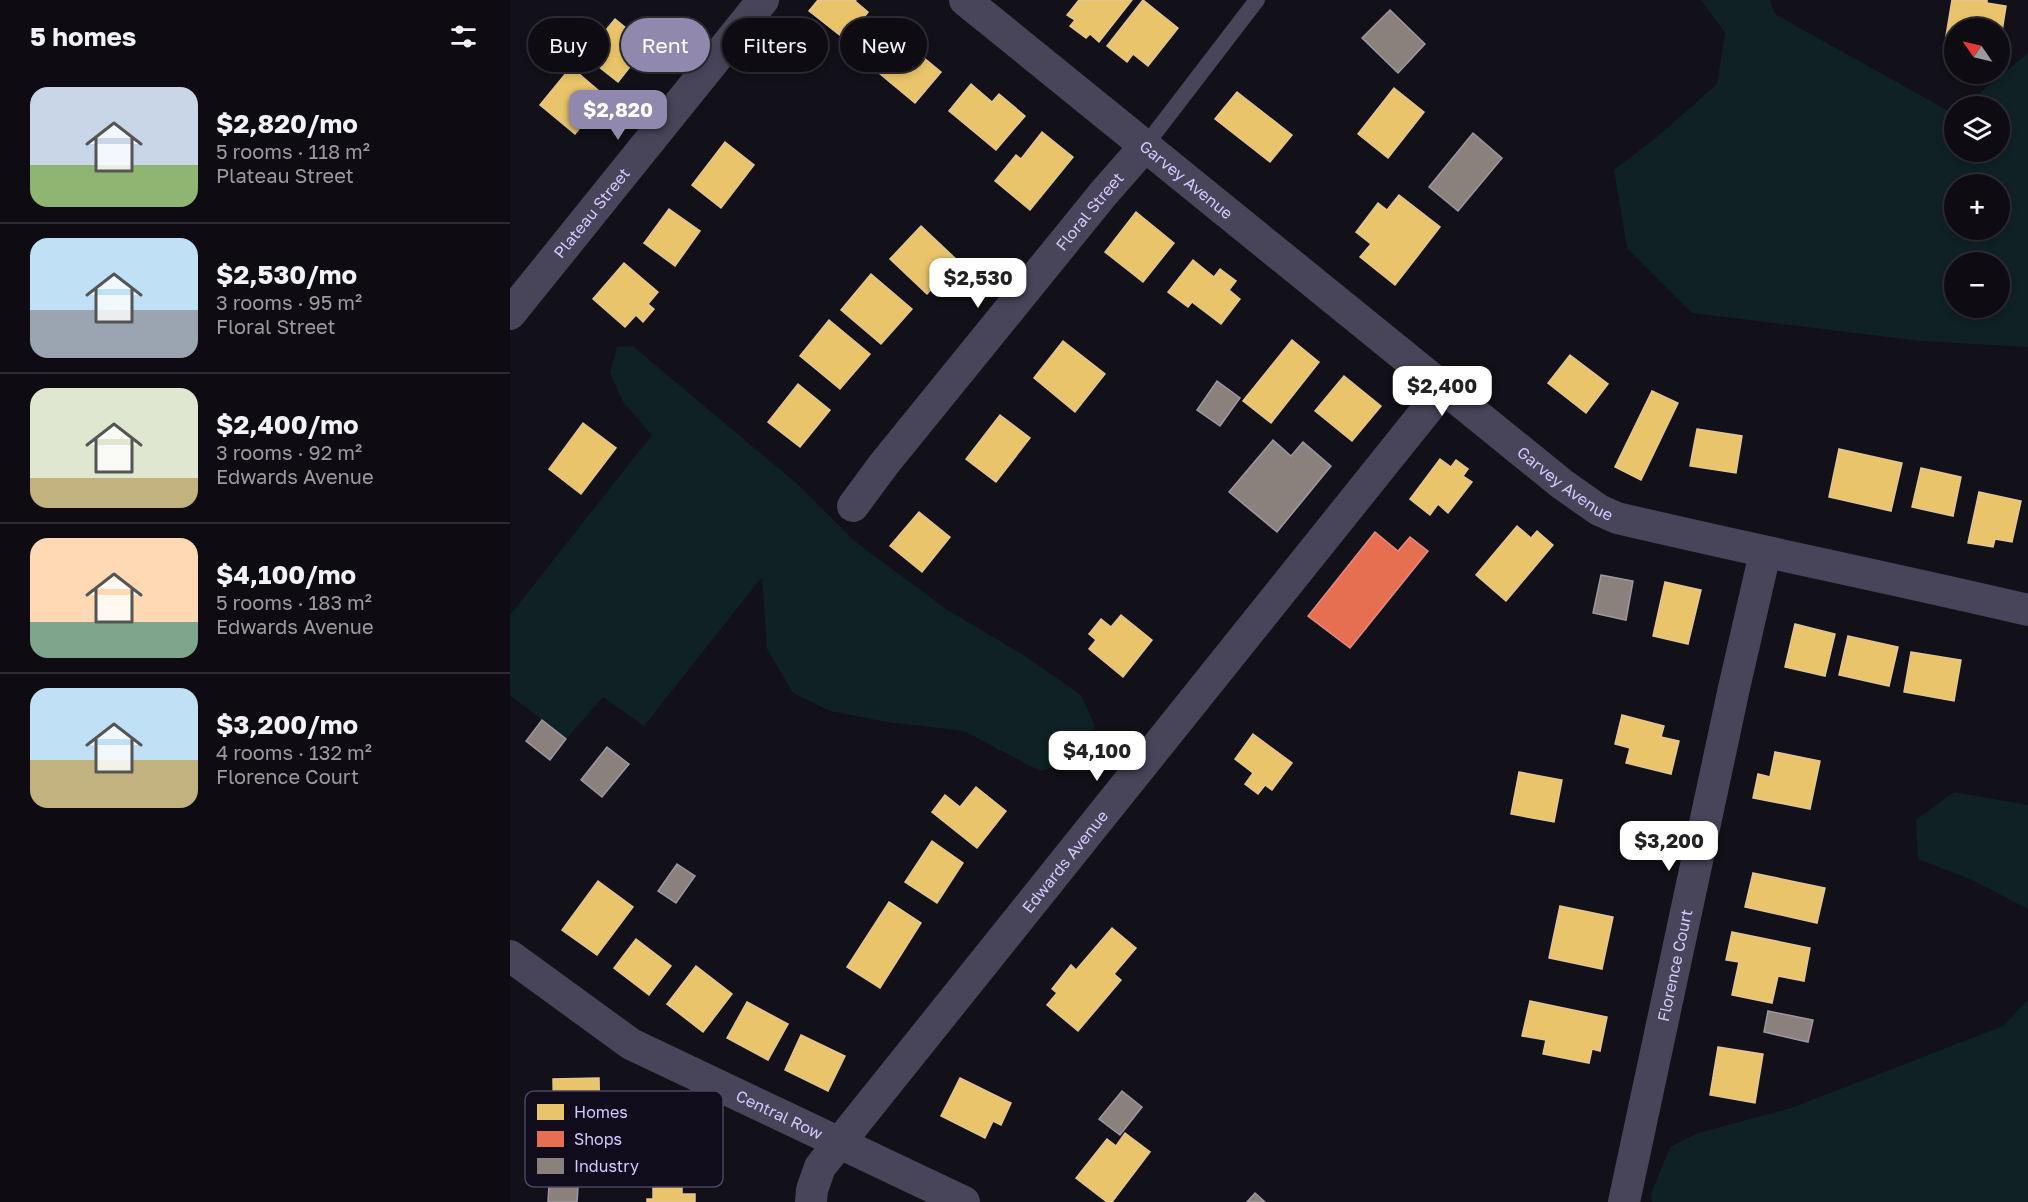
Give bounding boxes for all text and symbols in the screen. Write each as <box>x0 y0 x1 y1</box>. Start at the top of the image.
chip: Buy <box>528 18 609 72</box>
chip: Rent <box>621 18 710 72</box>
chip: Filters <box>722 18 828 72</box>
chip: New <box>840 18 927 72</box>
north arrow <box>1944 18 2010 84</box>
map controls <box>1944 18 2010 318</box>
icon: filters <box>447 20 480 53</box>
text: 5 homes <box>30 21 136 52</box>
pin: $2,820 <box>569 90 667 141</box>
button: layers <box>1944 96 2010 162</box>
text: $2,820 <box>583 97 653 121</box>
text: $2,820/mo <box>216 108 358 139</box>
icon: home <box>78 111 150 183</box>
street label: Garvey Avenue <box>1136 136 1237 223</box>
text: 5 rooms · 118 m² <box>216 139 370 163</box>
text: Plateau Street <box>216 163 354 187</box>
street label: Plateau Street <box>549 164 634 262</box>
street label: Floral Street <box>1051 168 1128 254</box>
button: + <box>1944 174 2010 240</box>
button: − <box>1944 252 2010 318</box>
pin: $2,530 <box>929 258 1027 309</box>
text: $2,530/mo <box>216 259 357 290</box>
icon: home <box>78 262 150 334</box>
text: $2,530 <box>943 265 1013 289</box>
text: 3 rooms · 95 m² <box>216 290 362 314</box>
text: Floral Street <box>216 314 336 338</box>
pin: $2,400 <box>1393 366 1491 417</box>
text: $2,400 <box>1407 373 1477 397</box>
text: $2,400/mo <box>216 409 358 440</box>
icon: home <box>78 412 150 484</box>
text: 3 rooms · 92 m² <box>216 440 362 464</box>
street label: Garvey Avenue <box>1513 442 1616 525</box>
text: Edwards Avenue <box>216 464 374 488</box>
text: $4,100/mo <box>216 559 356 590</box>
icon: home <box>78 562 150 634</box>
text: 5 rooms · 183 m² <box>216 590 372 614</box>
text: Edwards Avenue <box>216 614 374 638</box>
text: $3,200/mo <box>216 709 358 740</box>
icon: home <box>78 712 150 784</box>
pin: $4,100 <box>1048 731 1146 782</box>
text: $4,100 <box>1063 738 1131 762</box>
text: 4 rooms · 132 m² <box>216 740 372 764</box>
text: Florence Court <box>216 764 359 788</box>
street label: Edwards Avenue <box>1018 806 1112 917</box>
pin: $3,200 <box>1620 821 1718 872</box>
text: $3,200 <box>1634 828 1704 852</box>
street label: Florence Court <box>1653 907 1696 1023</box>
street label: Central Row <box>733 1085 826 1144</box>
legend <box>525 1091 723 1187</box>
text: Homes <box>574 1102 628 1122</box>
text: Shops <box>574 1129 622 1149</box>
text: Industry <box>574 1156 639 1176</box>

